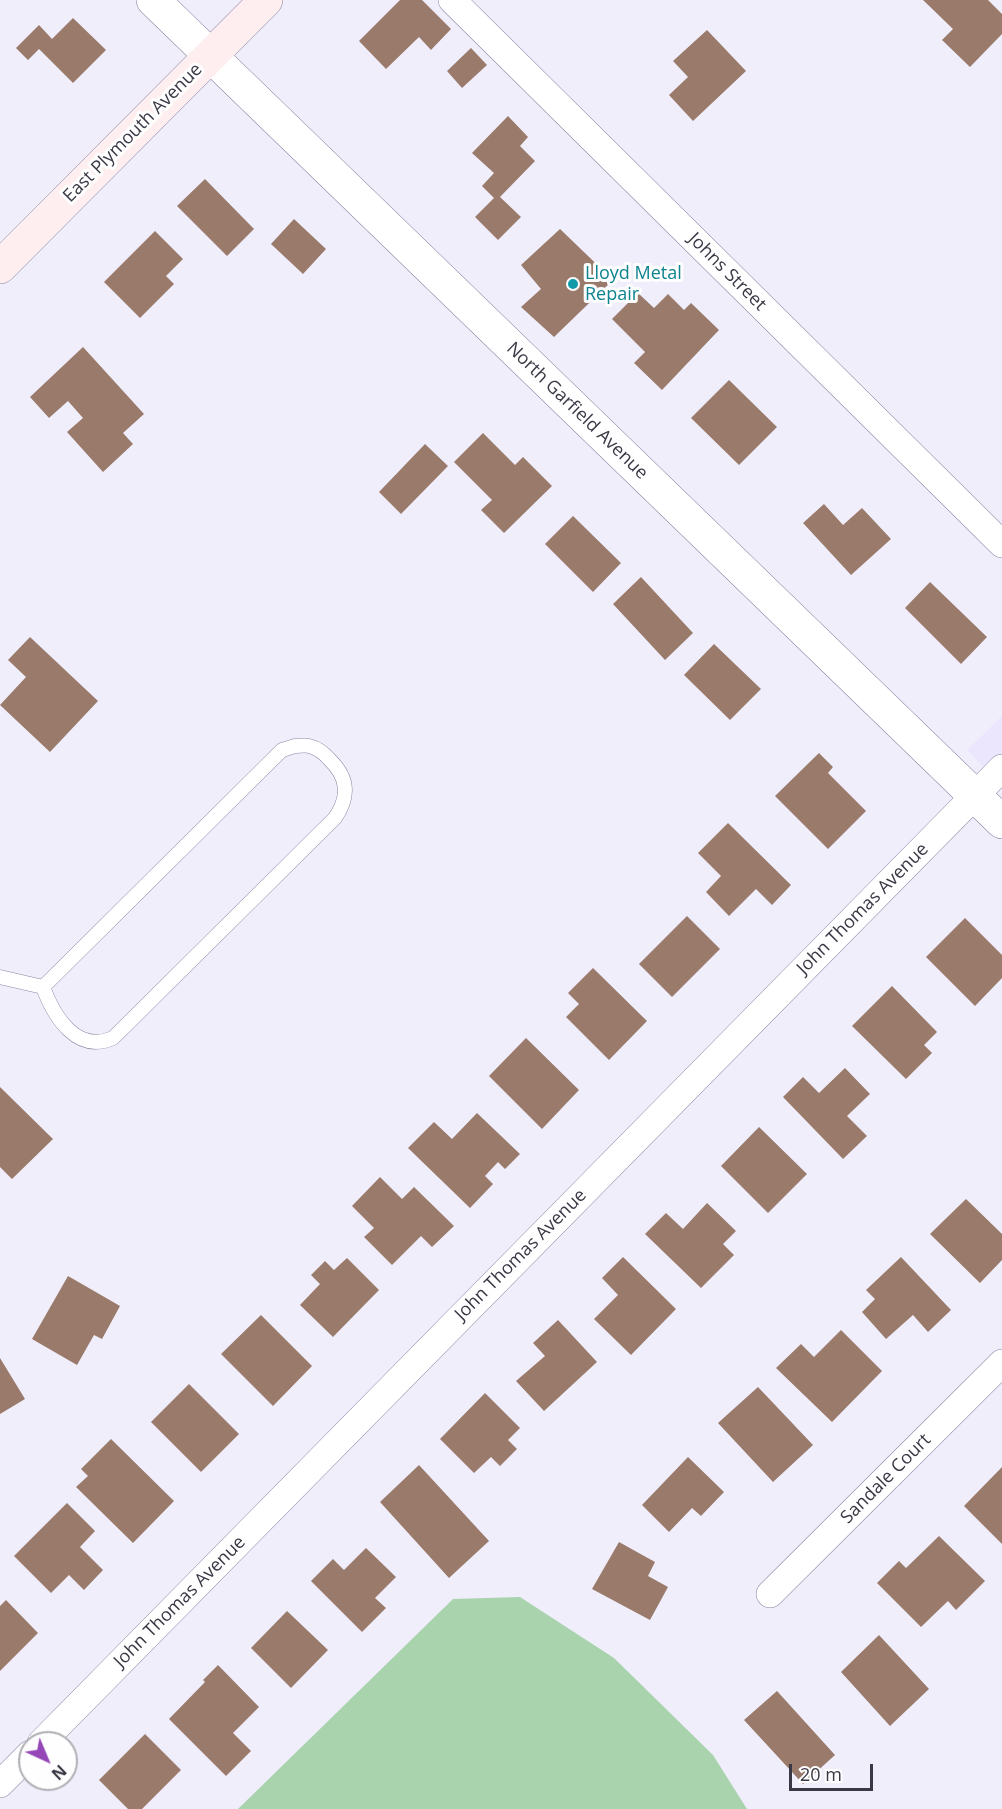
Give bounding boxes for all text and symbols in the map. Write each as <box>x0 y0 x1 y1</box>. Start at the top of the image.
street label: East Plymouth Avenue <box>59 59 207 207</box>
street label: Johns Street <box>684 229 770 315</box>
place label: Lloyd Metal Repair <box>585 263 682 306</box>
marker: Lloyd Metal Repair <box>566 277 580 291</box>
street label: North Garfield Avenue <box>502 338 652 484</box>
street label: John Thomas Avenue <box>793 839 933 979</box>
street label: John Thomas Avenue <box>451 1185 591 1325</box>
street label: Sandale Court <box>837 1430 935 1528</box>
street label: John Thomas Avenue <box>110 1532 250 1672</box>
north arrow <box>18 1731 78 1791</box>
scale bar <box>792 1752 876 1790</box>
text: N <box>47 1760 71 1785</box>
text: 20 m <box>800 1762 842 1786</box>

